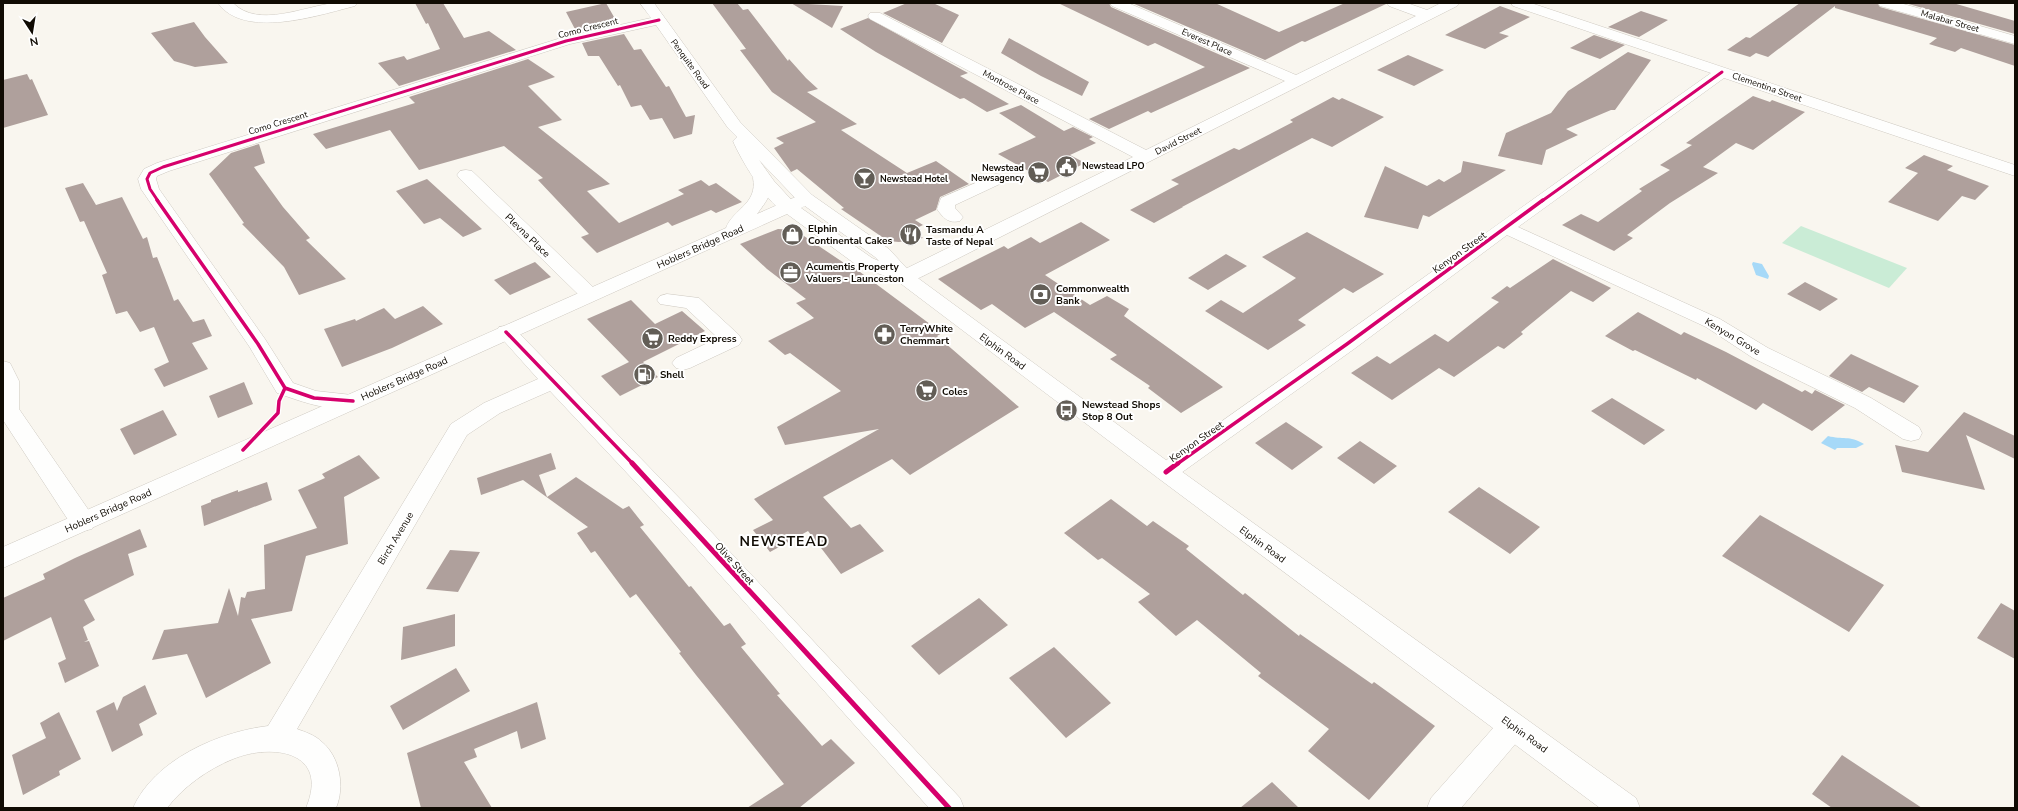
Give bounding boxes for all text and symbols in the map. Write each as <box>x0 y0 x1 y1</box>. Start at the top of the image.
street label: Malabar Street <box>1920 7 1981 35</box>
north arrow <box>12 12 52 52</box>
street label: Como Crescent <box>557 15 620 41</box>
street label: Everest Place <box>1180 25 1234 59</box>
text: N <box>28 33 40 49</box>
street label: Penquite Road <box>668 37 712 91</box>
street label: Montrose Place <box>981 67 1042 107</box>
street label: Clementina Street <box>1731 69 1804 105</box>
street label: Como Crescent <box>247 108 310 138</box>
street label: David Street <box>1153 124 1204 158</box>
public building icon: Newstead LPO <box>1053 153 1079 179</box>
supermarket icon: Newstead Newsagency <box>1026 160 1052 186</box>
place label: Newstead LPO <box>1082 160 1144 172</box>
place label: Newstead Newsagency <box>971 162 1024 184</box>
bar icon: Newstead Hotel <box>851 166 877 192</box>
place label: Newstead Hotel <box>880 173 948 185</box>
street label: Plevna Place <box>502 211 553 261</box>
street label: Hoblers Bridge Road <box>655 221 746 272</box>
shop icon: Elphin Continental Cakes <box>779 221 805 247</box>
place label: Elphin Continental Cakes <box>808 222 893 248</box>
restaurant icon: Tasmandu A Taste of Nepal <box>898 222 924 248</box>
place label: Tasmandu A Taste of Nepal <box>926 223 994 249</box>
street label: Kenyon Street <box>1430 228 1490 277</box>
office icon: Acumentis Property Valuers - Launceston <box>778 259 804 285</box>
place label: Acumentis Property Valuers - Launceston <box>805 260 904 286</box>
bank icon: Commonwealth Bank <box>1028 281 1054 307</box>
place label: Commonwealth Bank <box>1056 282 1130 308</box>
street label: Kenyon Grove <box>1702 315 1763 359</box>
pharmacy icon: TerryWhite Chemmart <box>872 321 898 347</box>
place label: TerryWhite Chemmart <box>900 322 954 348</box>
supermarket icon: Reddy Express <box>640 325 666 351</box>
street label: Elphin Road <box>976 330 1029 373</box>
place label: Reddy Express <box>668 332 737 346</box>
street label: Hoblers Bridge Road <box>359 353 450 404</box>
fuel station icon: Shell <box>631 361 657 387</box>
place label: Shell <box>660 368 685 382</box>
supermarket icon: Coles <box>913 378 939 404</box>
place label: Coles <box>942 385 968 399</box>
bus stop icon: Newstead Shops Stop 8 Out <box>1054 397 1080 423</box>
place label: Newstead Shops Stop 8 Out <box>1082 398 1160 424</box>
street label: Kenyon Street <box>1167 418 1227 466</box>
street label: Hoblers Bridge Road <box>63 485 154 536</box>
street label: Birch Avenue <box>375 509 417 568</box>
street label: Elphin Road <box>1236 523 1289 566</box>
district label: NEWSTEAD <box>740 532 828 551</box>
street label: Olive Street <box>711 539 758 588</box>
street label: Elphin Road <box>1498 713 1551 756</box>

